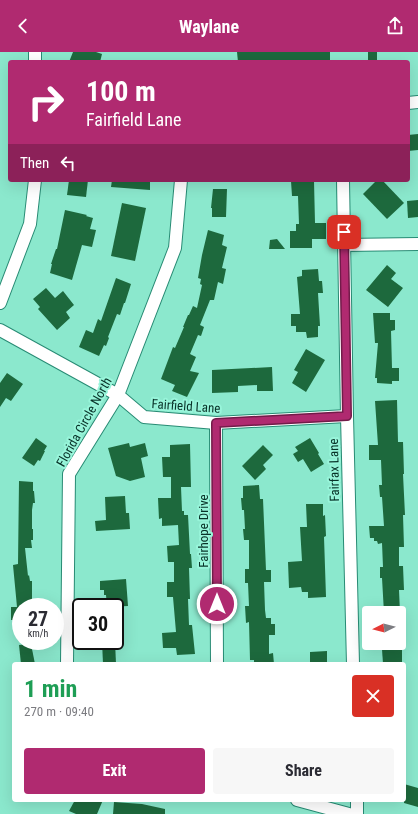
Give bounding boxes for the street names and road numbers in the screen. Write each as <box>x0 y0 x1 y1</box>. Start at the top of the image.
street label: Florida Circle North <box>53 375 115 469</box>
street label: Fairfield Lane <box>151 396 221 416</box>
street label: Fairfax Lane <box>326 438 342 502</box>
street label: Fairhope Drive <box>196 494 211 568</box>

